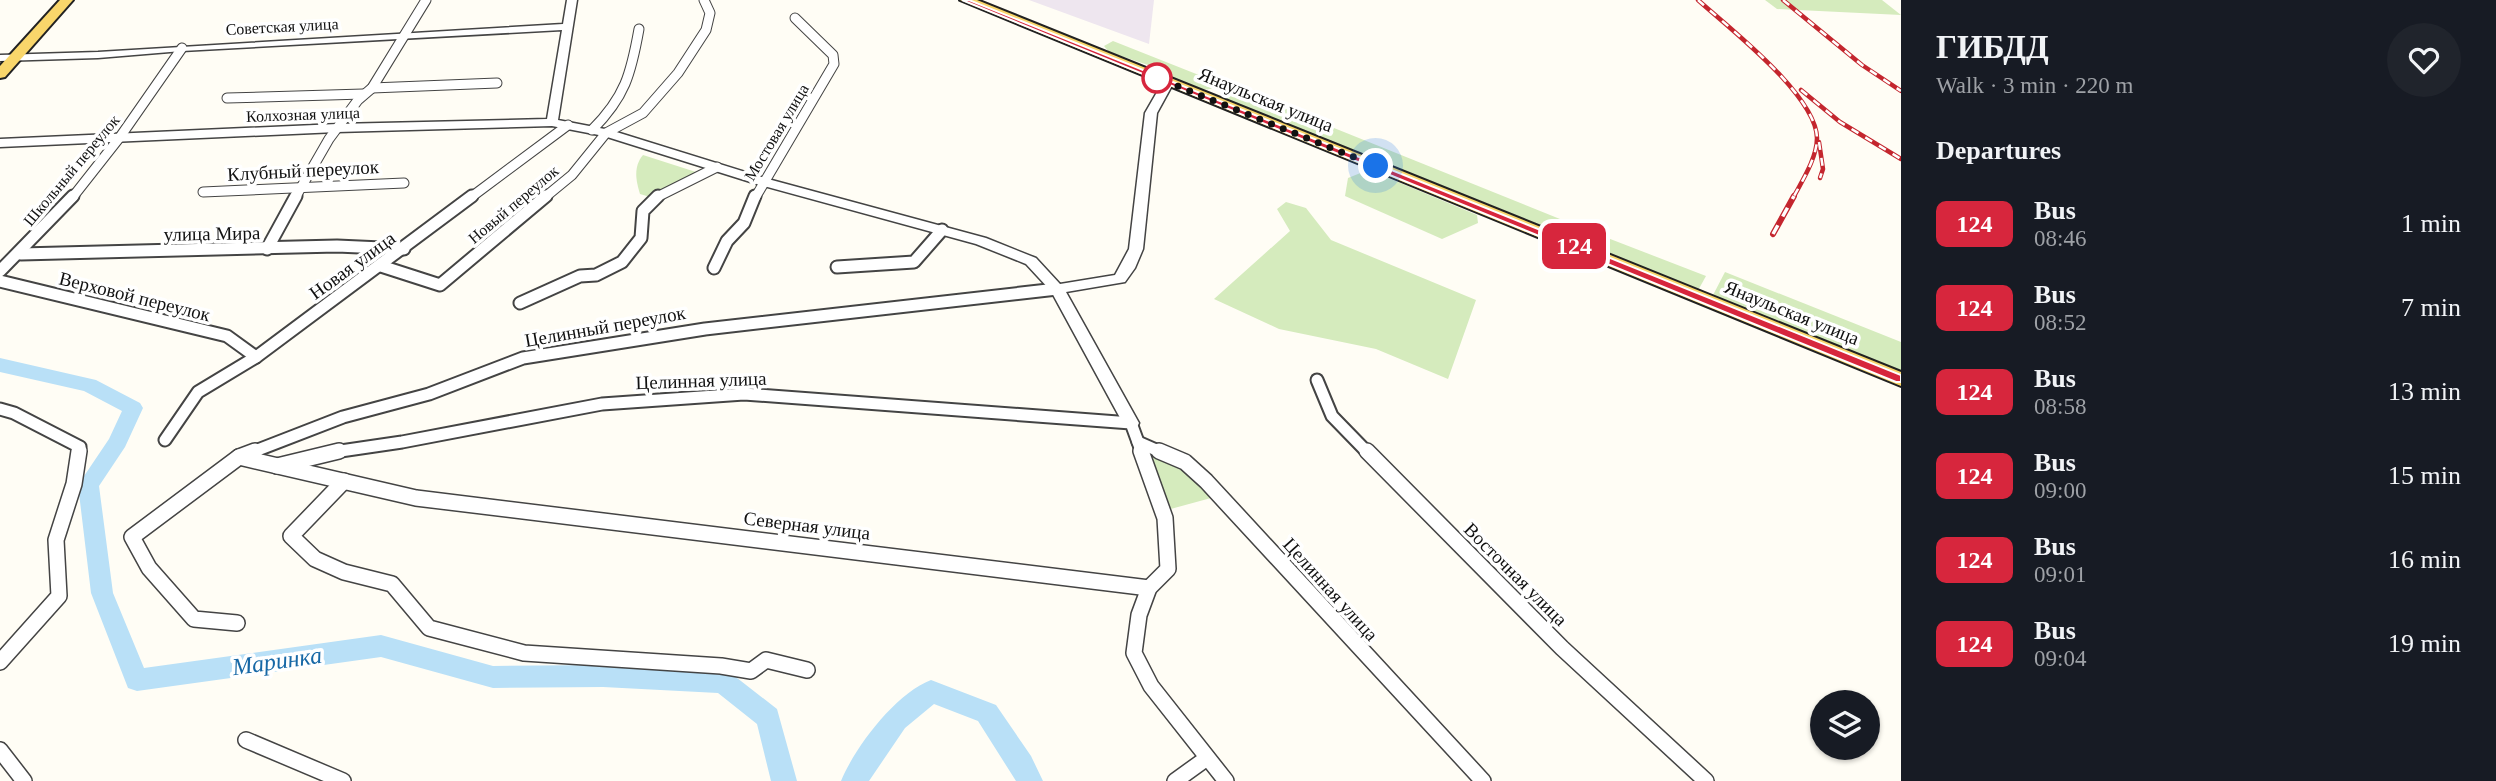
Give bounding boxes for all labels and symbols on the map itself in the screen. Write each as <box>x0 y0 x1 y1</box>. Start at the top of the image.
street label: Советская улица <box>225 15 339 39</box>
unlabelled marker <box>1142 63 1172 93</box>
street label: Янаульская улица <box>1195 63 1337 136</box>
street label: Мостовая улица <box>741 81 813 184</box>
street label: Колхозная улица <box>246 104 360 126</box>
street label: Школьный переулок <box>20 111 124 230</box>
your location <box>1358 148 1393 183</box>
street label: Клубный переулок <box>227 156 380 185</box>
street label: Новый переулок <box>465 162 562 248</box>
street label: улица Мира <box>163 222 261 245</box>
line badge: 124 <box>1534 223 1614 269</box>
street label: Новая улица <box>305 227 400 304</box>
street label: Верховой переулок <box>57 268 213 326</box>
street label: Янаульская улица <box>1721 276 1863 349</box>
street label: Целинный переулок <box>523 302 688 351</box>
street label: Целинная улица <box>635 368 767 393</box>
street label: Северная улица <box>743 507 872 544</box>
street label: Восточная улица <box>1460 519 1572 631</box>
street label: Целинная улица <box>1279 534 1383 645</box>
water label: Маринка <box>230 642 323 680</box>

